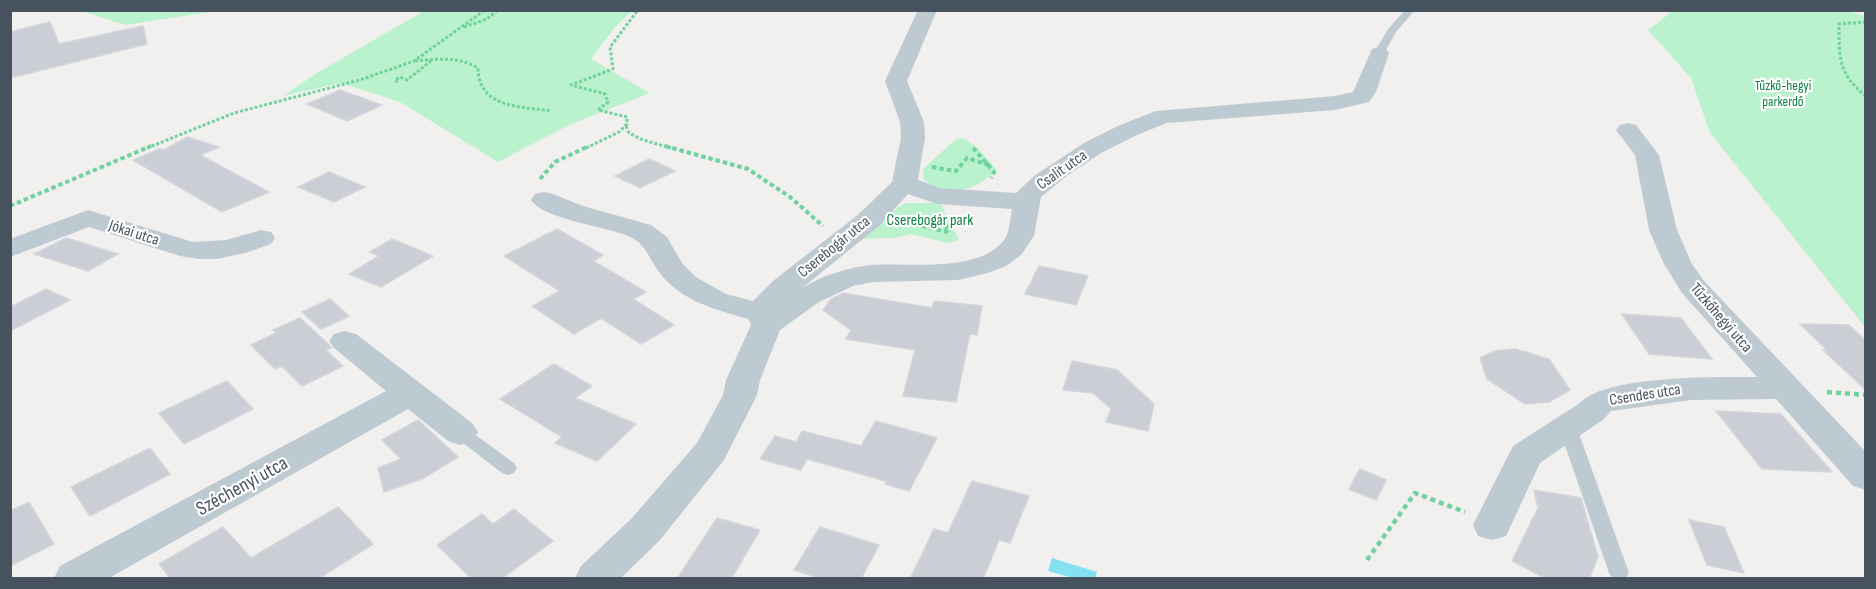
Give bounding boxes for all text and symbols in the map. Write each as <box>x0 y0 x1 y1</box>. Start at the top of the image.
park label: Tűzkő-hegyi parkerdő <box>1755 77 1811 110</box>
street label: Csalit utca <box>1033 146 1091 194</box>
park label: Cserebogár park <box>887 211 973 230</box>
street label: Cserebogár utca <box>794 212 874 282</box>
street label: Jókai utca <box>106 216 161 250</box>
street label: Tűzkőhegyi utca <box>1686 280 1756 356</box>
street label: Csendes utca <box>1608 380 1682 410</box>
street label: Széchenyi utca <box>192 451 292 521</box>

